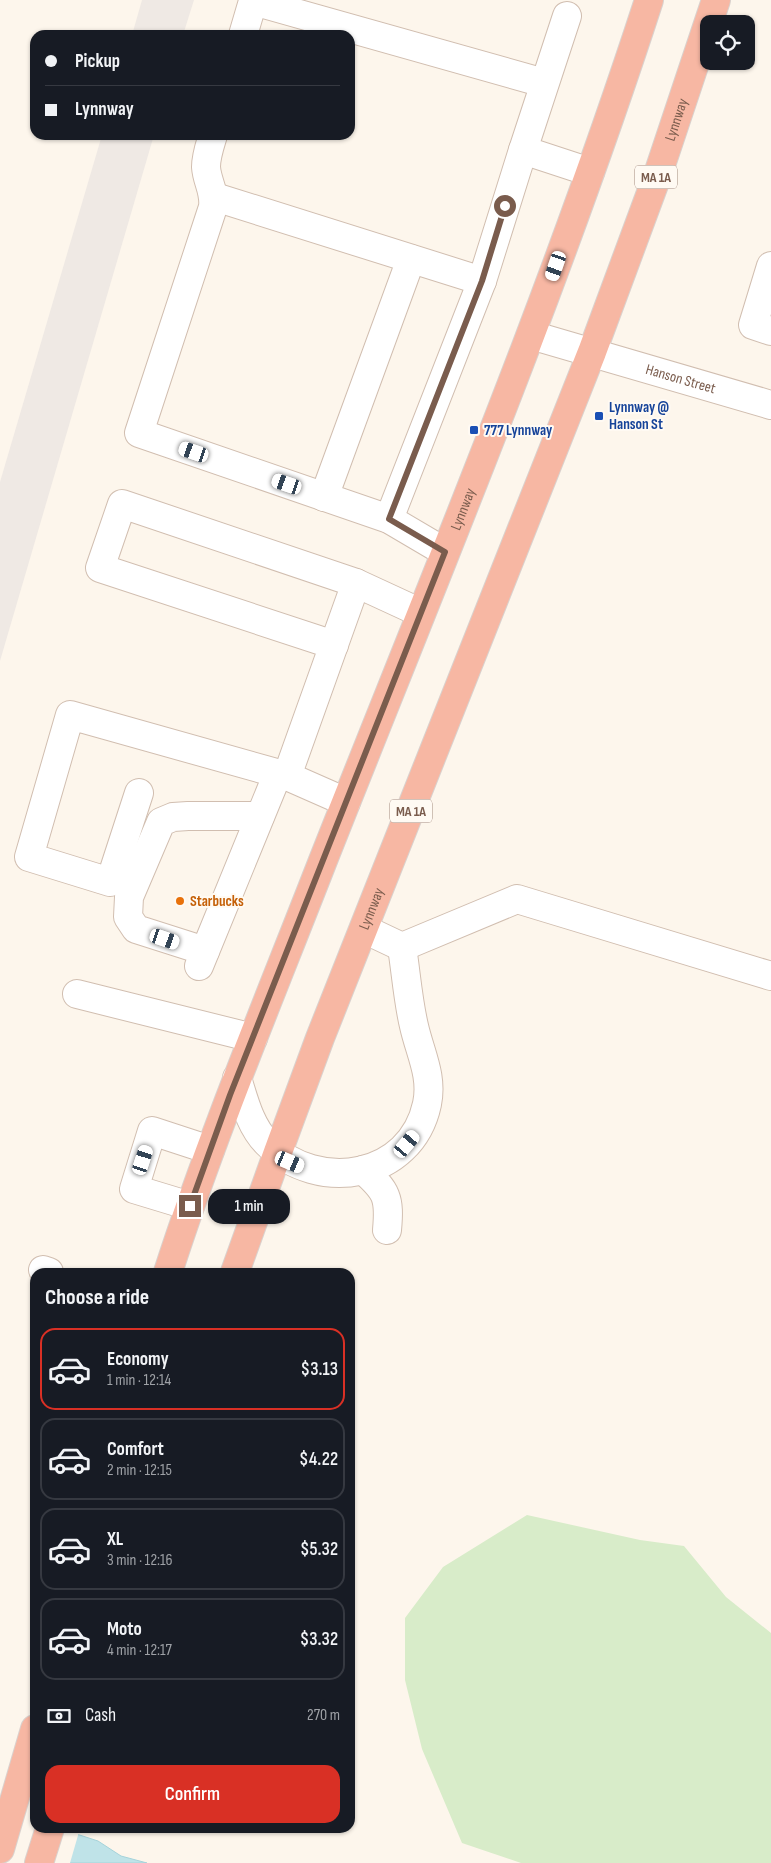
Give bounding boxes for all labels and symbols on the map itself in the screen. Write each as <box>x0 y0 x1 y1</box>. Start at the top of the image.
street label: Lynnway <box>661 96 693 144</box>
road number: MA 1A <box>635 166 677 188</box>
route start <box>494 195 516 217</box>
car <box>544 249 567 283</box>
street label: Hanson Street <box>643 360 718 398</box>
place label: Lynnway @ Hanson St <box>609 398 670 434</box>
marker: Lynnway @ Hanson St <box>593 410 605 422</box>
place label: 777 Lynnway <box>484 421 553 440</box>
marker: 777 Lynnway <box>468 424 480 436</box>
car <box>177 440 210 464</box>
car <box>270 472 303 496</box>
street label: Lynnway <box>447 485 480 533</box>
road number: MA 1A <box>390 799 432 822</box>
street label: Lynnway <box>355 885 389 933</box>
place label: Starbucks <box>190 892 244 911</box>
marker: Starbucks <box>174 895 186 907</box>
car <box>148 927 181 951</box>
car <box>391 1128 422 1160</box>
car <box>131 1143 154 1177</box>
car <box>273 1149 306 1175</box>
callout: 1 min <box>208 1188 290 1224</box>
route end <box>179 1195 201 1217</box>

